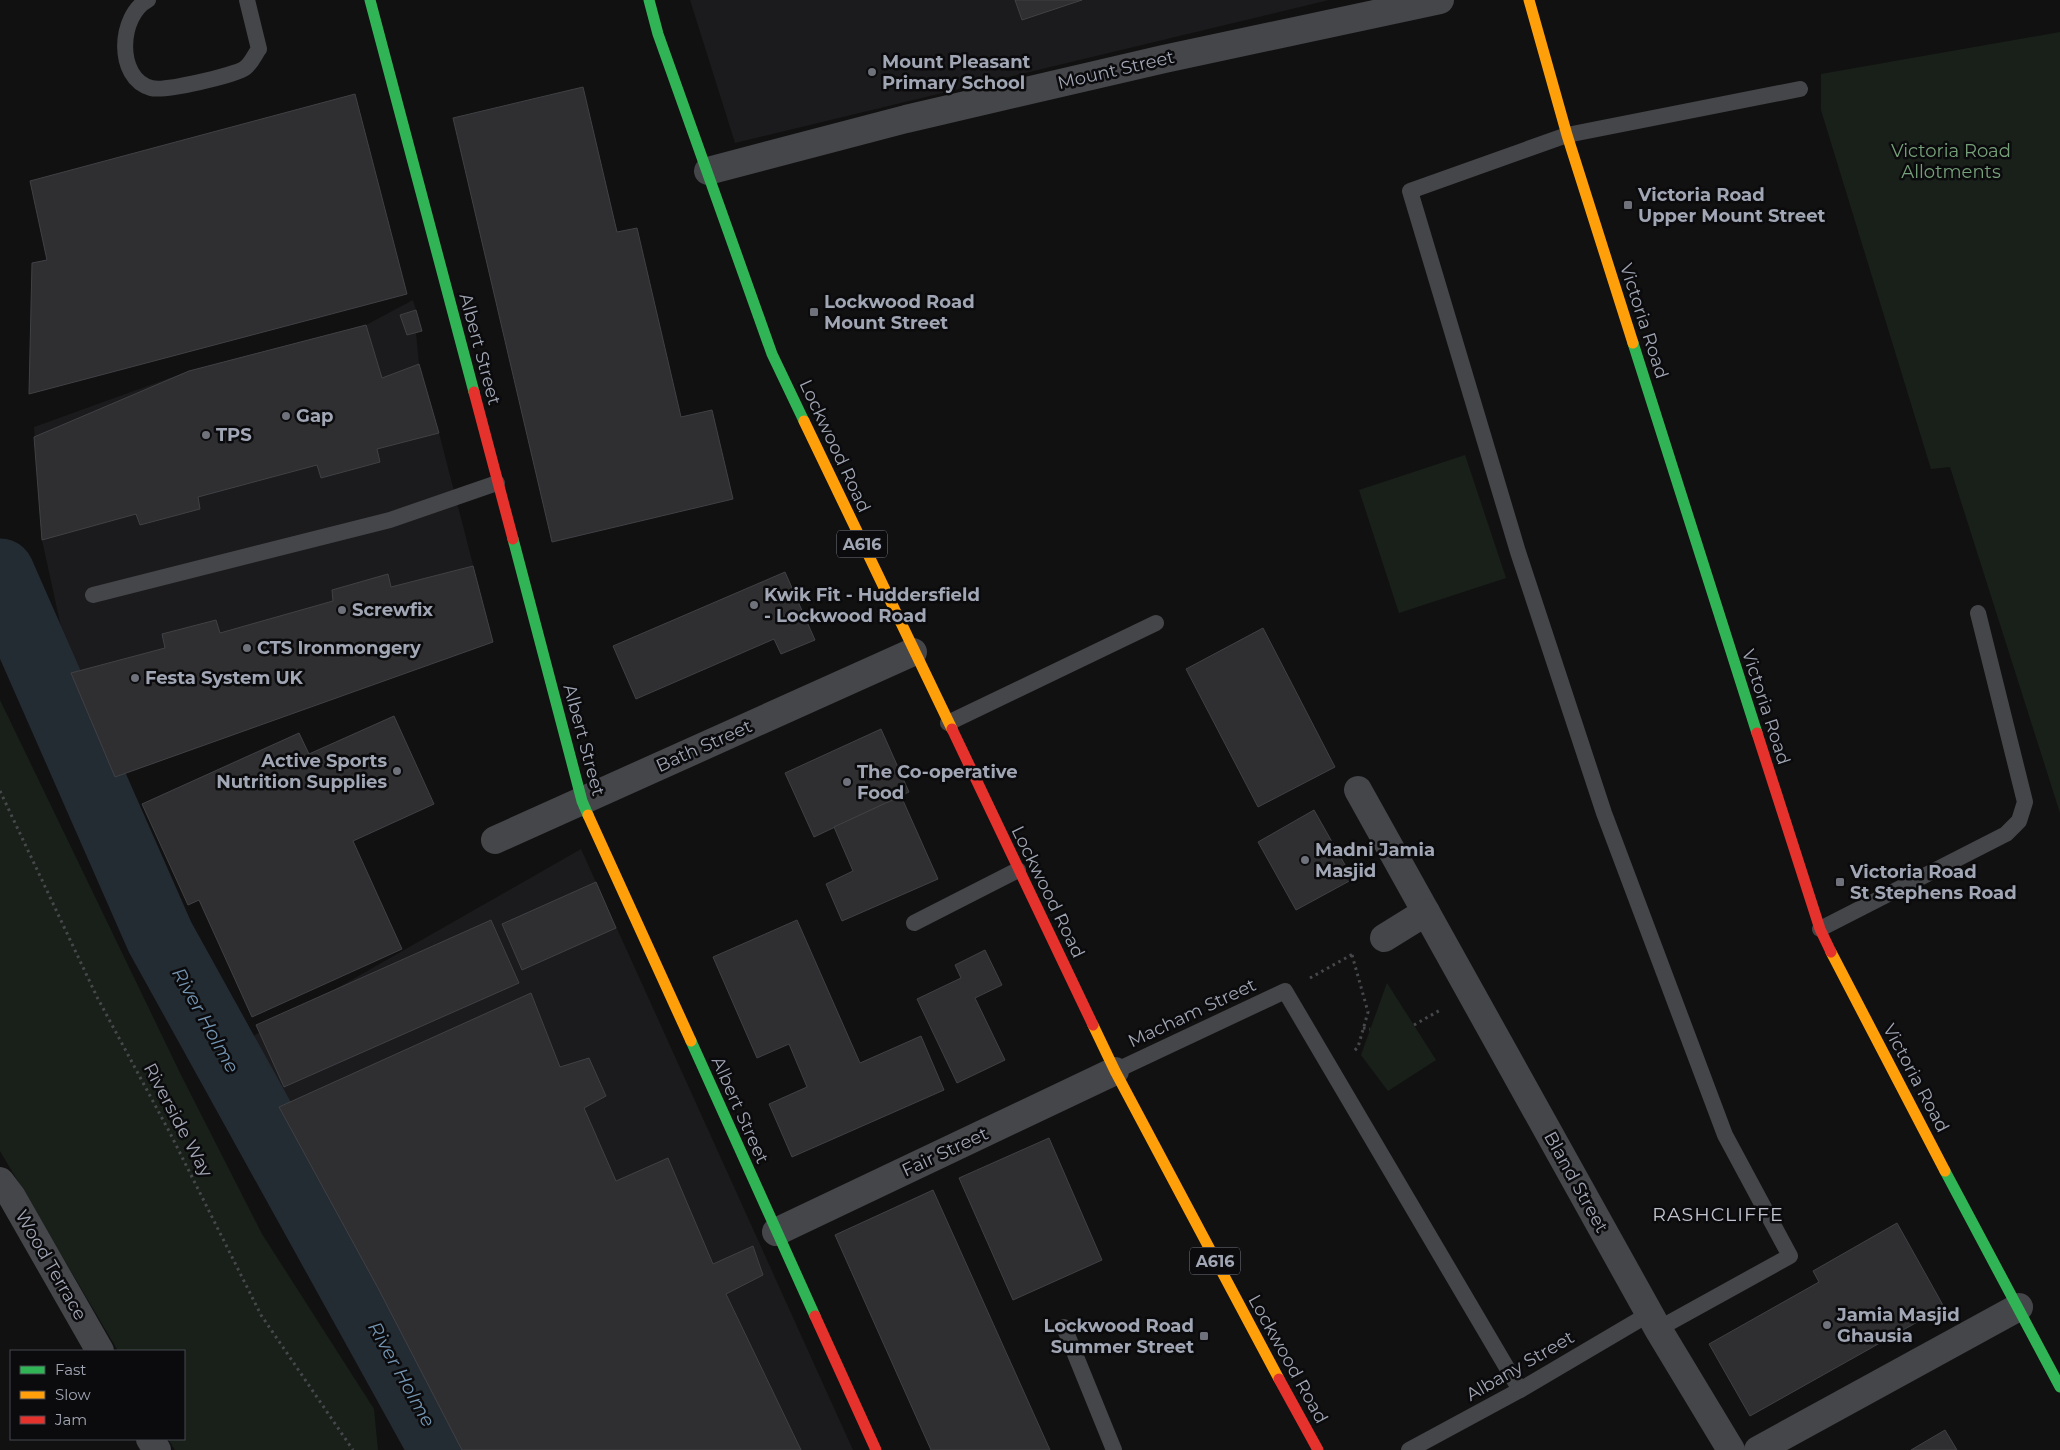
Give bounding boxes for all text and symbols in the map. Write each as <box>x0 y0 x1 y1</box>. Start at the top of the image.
street label: Mount Street <box>1055 46 1177 94</box>
place label: Mount Pleasant Primary School <box>882 51 1031 94</box>
marker: Mount Pleasant Primary School <box>866 66 878 78</box>
park label: Victoria Road Allotments <box>1891 140 2011 183</box>
place label: Victoria Road Upper Mount Street <box>1637 184 1826 227</box>
marker: Victoria Road Upper Mount Street <box>1622 199 1634 211</box>
street label: Victoria Road <box>1615 261 1673 381</box>
street label: Albert Street <box>455 291 505 407</box>
place label: Lockwood Road Mount Street <box>824 291 975 334</box>
marker: Lockwood Road Mount Street <box>808 306 820 318</box>
street label: Lockwood Road <box>795 376 875 516</box>
place label: Gap <box>296 405 333 427</box>
marker: Gap <box>280 410 292 422</box>
place label: TPS <box>216 424 252 446</box>
marker: TPS <box>200 429 212 441</box>
road number: A616 <box>837 530 887 558</box>
place label: Kwik Fit - Huddersfield - Lockwood Road <box>764 584 980 627</box>
place label: Screwfix <box>352 599 433 621</box>
marker: Kwik Fit - Huddersfield - Lockwood Road <box>748 599 760 611</box>
marker: Screwfix <box>336 604 348 616</box>
place label: CTS Ironmongery <box>257 637 421 659</box>
marker: CTS Ironmongery <box>241 642 253 654</box>
street label: Victoria Road <box>1737 647 1795 767</box>
place label: Festa System UK <box>145 667 304 689</box>
marker: Festa System UK <box>129 672 141 684</box>
street label: Albert Street <box>559 682 609 798</box>
street label: Bath Street <box>653 715 755 777</box>
place label: Active Sports Nutrition Supplies <box>216 750 387 793</box>
place label: The Co-operative Food <box>857 761 1018 804</box>
marker: Active Sports Nutrition Supplies <box>391 765 403 777</box>
marker: The Co-operative Food <box>841 776 853 788</box>
street label: Lockwood Road <box>1007 822 1089 962</box>
place label: Madni Jamia Masjid <box>1315 839 1435 882</box>
marker: Madni Jamia Masjid <box>1299 854 1311 866</box>
place label: Victoria Road St Stephens Road <box>1849 861 2017 904</box>
marker: Victoria Road St Stephens Road <box>1834 876 1846 888</box>
water label: River Holme <box>167 963 244 1077</box>
street label: Macham Street <box>1124 974 1260 1052</box>
street label: Victoria Road <box>1878 1020 1954 1136</box>
street label: Albert Street <box>707 1053 773 1167</box>
street label: Riverside Way <box>139 1059 217 1181</box>
street label: Fair Street <box>898 1122 992 1182</box>
street label: Bland Street <box>1539 1127 1613 1237</box>
district label: RASHCLIFFE <box>1652 1203 1784 1226</box>
street label: Wood Terrace <box>11 1206 92 1324</box>
road number: A616 <box>1190 1248 1240 1274</box>
street label: Lockwood Road <box>1243 1291 1333 1427</box>
place label: Jamia Masjid Ghausia <box>1836 1304 1960 1347</box>
place label: Lockwood Road Summer Street <box>1043 1315 1194 1358</box>
water label: River Holme <box>363 1317 440 1431</box>
marker: Jamia Masjid Ghausia <box>1821 1319 1833 1331</box>
street label: Albany Street <box>1462 1326 1578 1406</box>
marker: Lockwood Road Summer Street <box>1198 1330 1210 1342</box>
legend <box>10 1350 185 1440</box>
text: Fast <box>55 1360 86 1379</box>
text: Slow <box>55 1385 91 1404</box>
text: Jam <box>54 1410 87 1429</box>

